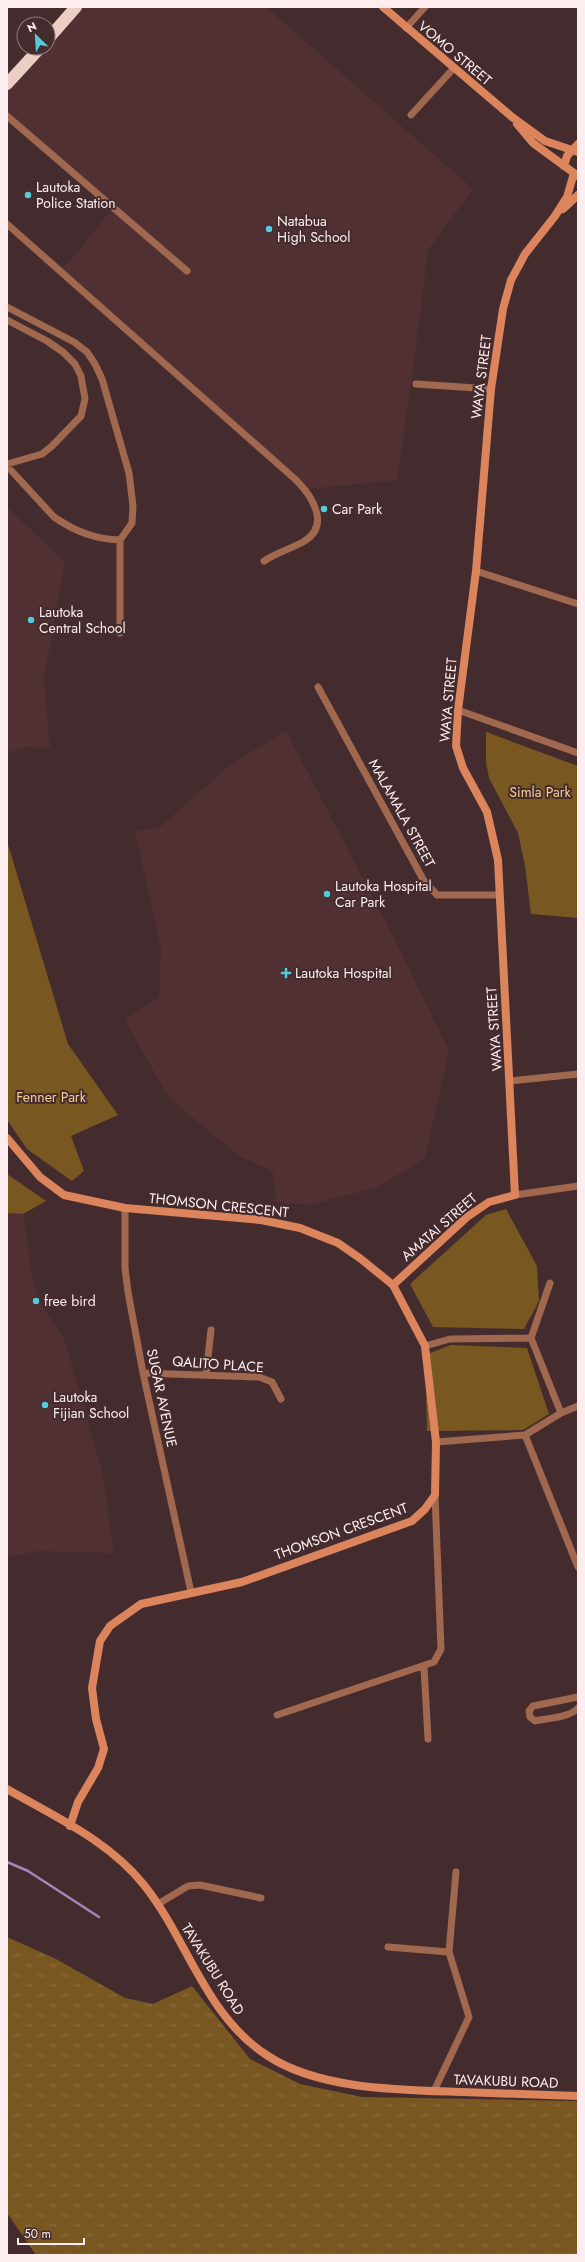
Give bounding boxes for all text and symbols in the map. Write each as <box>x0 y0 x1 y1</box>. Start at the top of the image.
north arrow <box>16 16 56 56</box>
street label: VOMO STREET <box>414 16 497 90</box>
text: N <box>24 18 39 36</box>
place label: Lautoka Police Station <box>36 177 116 213</box>
marker: Lautoka Police Station <box>23 190 33 200</box>
place label: Natabua High School <box>277 211 350 247</box>
marker: Natabua High School <box>264 224 274 234</box>
street label: WAYA STREET <box>466 333 496 420</box>
place label: Car Park <box>332 499 383 519</box>
marker: Car Park <box>319 504 329 514</box>
place label: Lautoka Central School <box>39 602 126 638</box>
marker: Lautoka Central School <box>26 615 36 625</box>
street label: WAYA STREET <box>434 657 462 743</box>
street label: MALAMALA STREET <box>364 755 440 871</box>
park label: Simla Park <box>509 782 572 802</box>
place label: Lautoka Hospital Car Park <box>335 876 432 912</box>
marker: Lautoka Hospital Car Park <box>322 889 332 899</box>
place label: Lautoka Hospital <box>295 963 392 983</box>
marker: Lautoka Hospital <box>280 967 292 979</box>
street label: WAYA STREET <box>481 986 507 1072</box>
park label: Fenner Park <box>16 1087 87 1107</box>
street label: THOMSON CRESCENT <box>148 1188 290 1222</box>
street label: AMATAI STREET <box>397 1188 482 1266</box>
place label: free bird <box>44 1291 96 1311</box>
marker: free bird <box>31 1296 41 1306</box>
street label: SUGAR AVENUE <box>142 1347 182 1449</box>
street label: QALITO PLACE <box>172 1351 264 1377</box>
place label: Lautoka Fijian School <box>53 1387 129 1423</box>
marker: Lautoka Fijian School <box>40 1400 50 1410</box>
street label: THOMSON CRESCENT <box>272 1497 411 1564</box>
street label: TAVAKUBU ROAD <box>177 1919 249 2019</box>
street label: TAVAKUBU ROAD <box>453 2069 559 2093</box>
scale bar <box>18 2220 84 2246</box>
text: 50 m <box>24 2225 51 2243</box>

